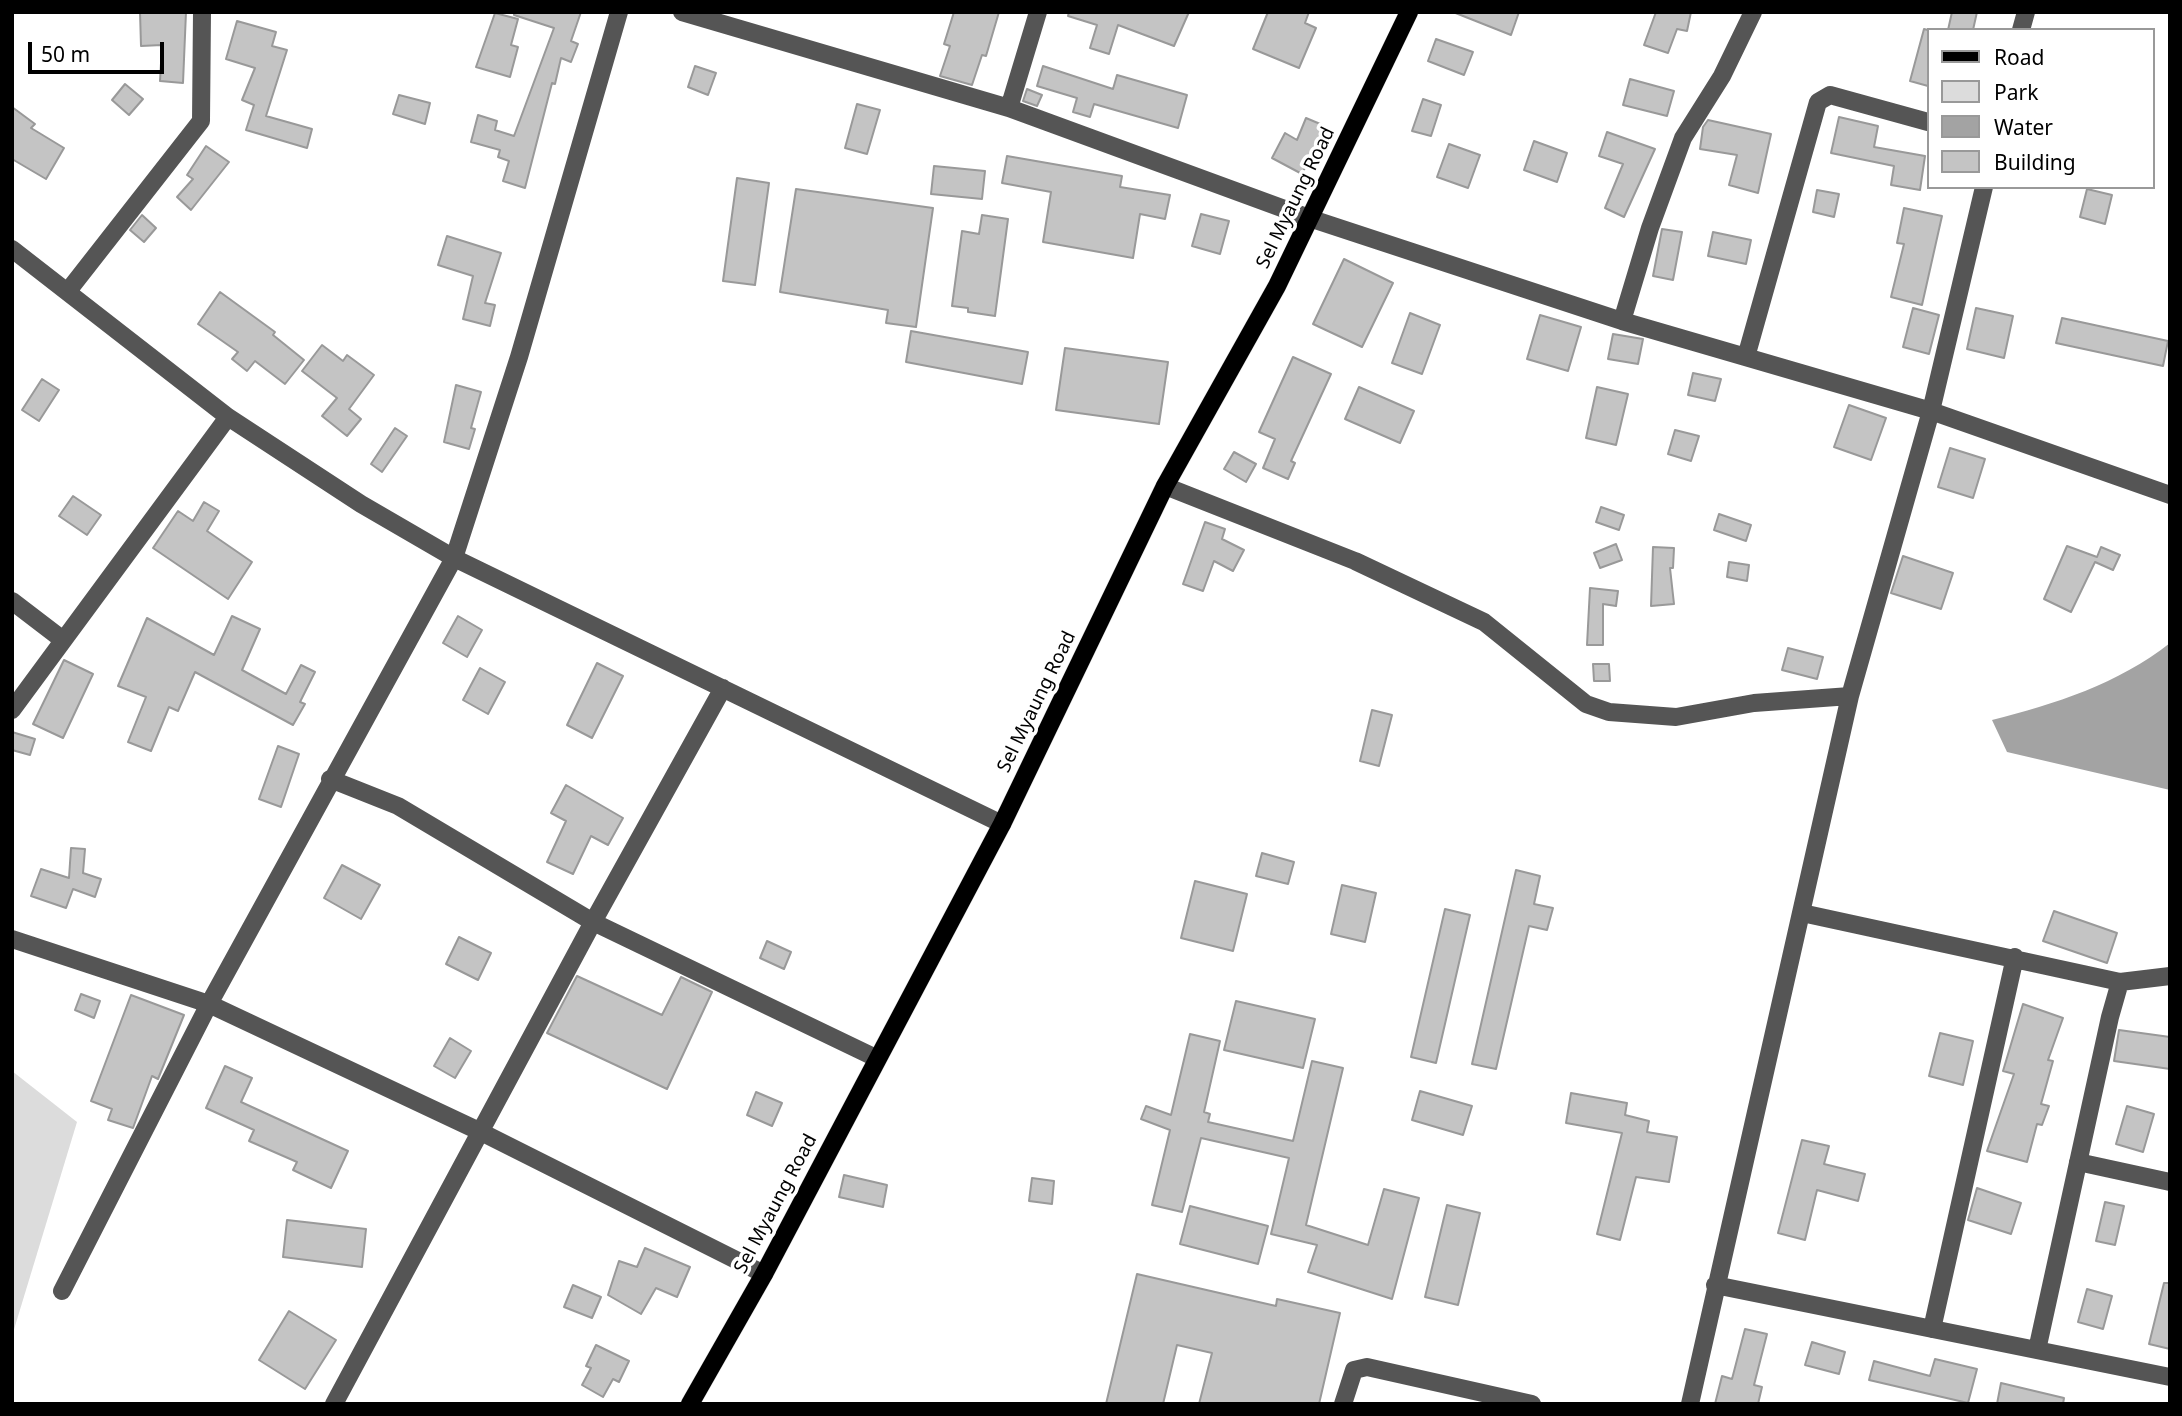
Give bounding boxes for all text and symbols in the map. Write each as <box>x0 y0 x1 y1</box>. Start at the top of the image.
scale bar <box>32 28 168 72</box>
legend <box>1926 28 2154 189</box>
text: 50 m <box>41 40 90 68</box>
text: Road <box>1994 43 2044 71</box>
text: Park <box>1994 78 2038 106</box>
text: Water <box>1994 113 2053 141</box>
street label: Sel Myaung Road <box>1252 124 1340 272</box>
text: Building <box>1994 148 2076 176</box>
street label: Sel Myaung Road <box>993 628 1081 776</box>
street label: Sel Myaung Road <box>730 1131 822 1277</box>

